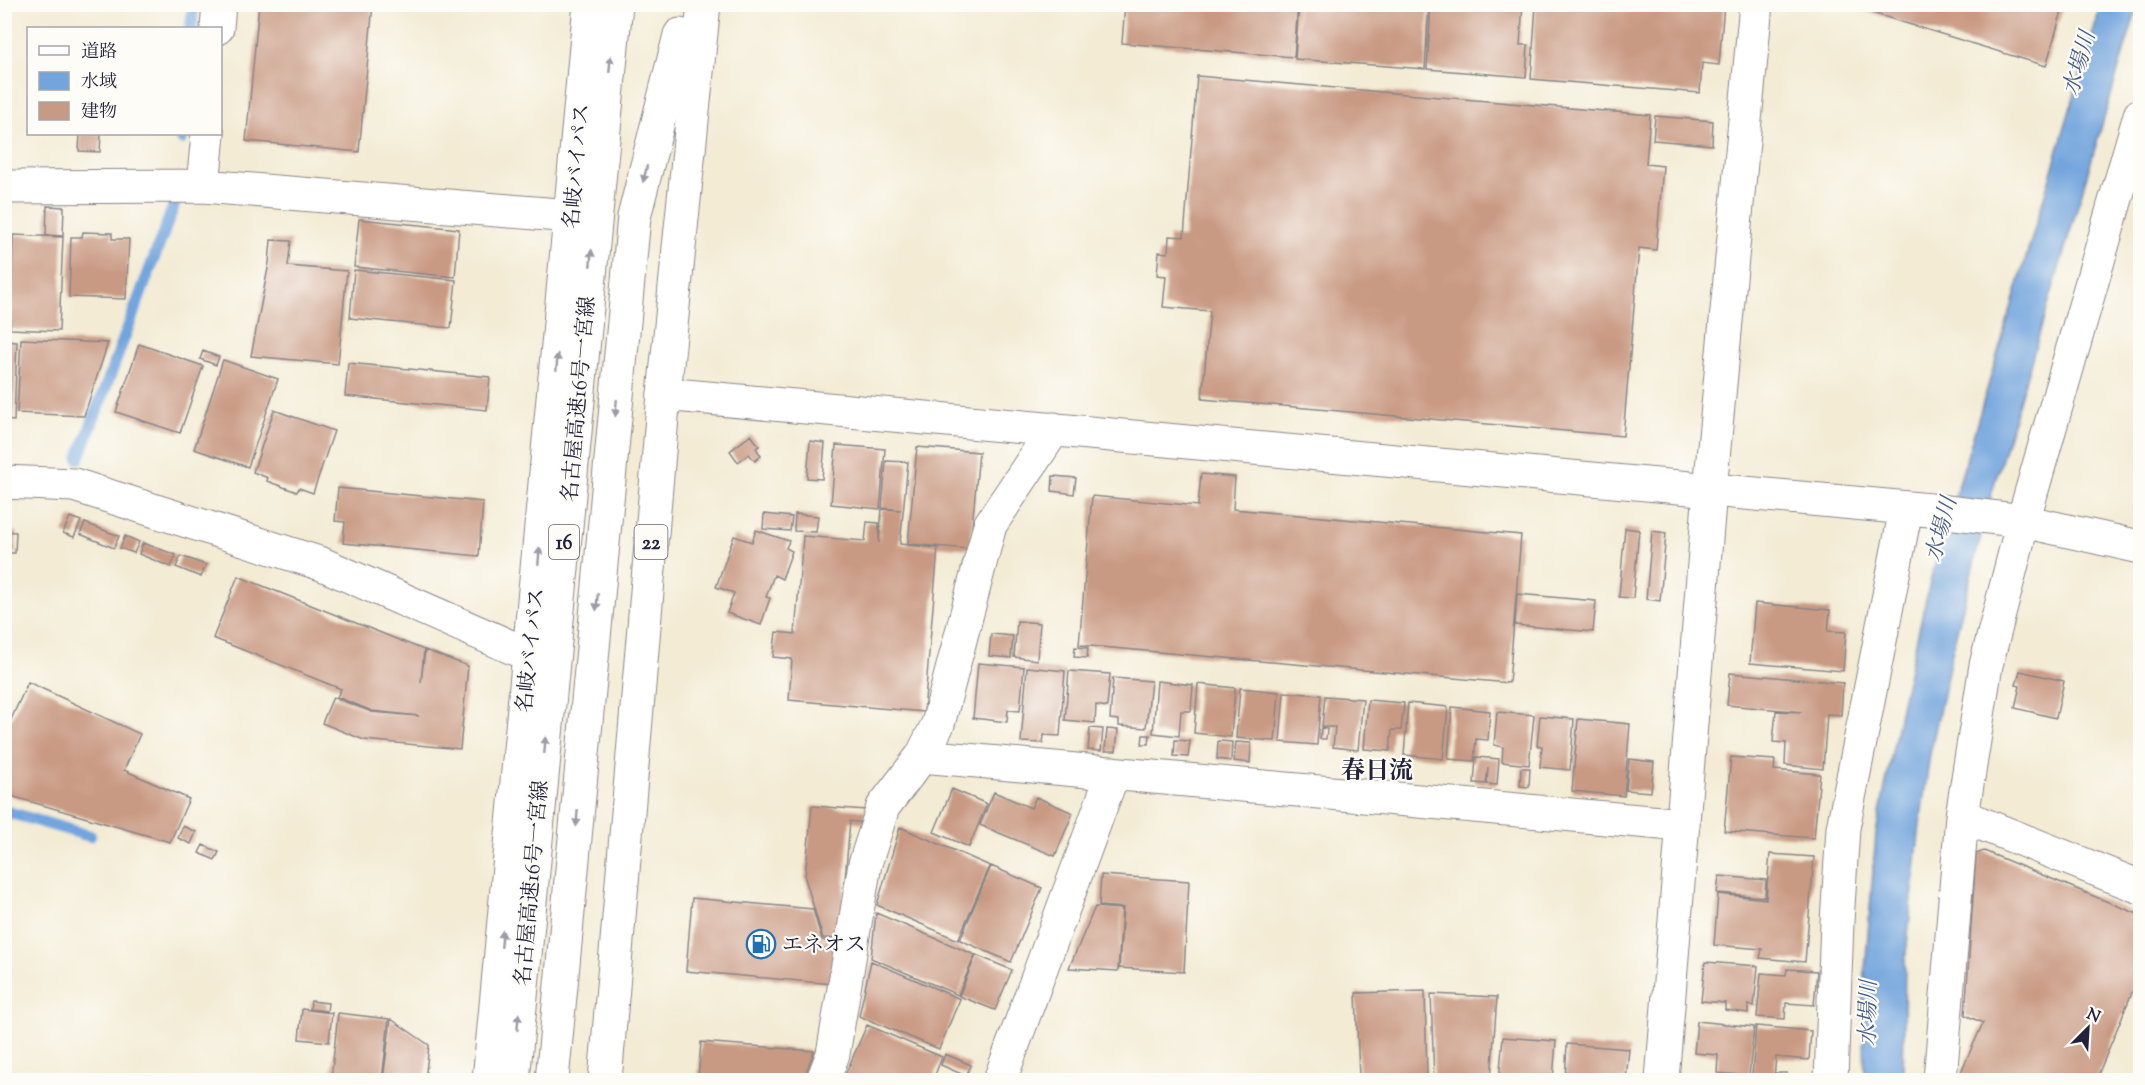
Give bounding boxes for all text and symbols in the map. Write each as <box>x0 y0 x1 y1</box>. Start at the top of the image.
water label: 水場川 <box>2056 26 2106 100</box>
legend <box>27 27 222 135</box>
text: 道路 <box>81 40 117 66</box>
one-way arrow <box>605 54 615 73</box>
text: 水域 <box>81 70 117 96</box>
text: 建物 <box>81 100 117 126</box>
street label: 名岐バイパス <box>558 102 598 230</box>
one-way arrow <box>639 164 649 183</box>
one-way arrow <box>586 248 596 267</box>
street label: 名古屋高速16号一宮線 <box>556 295 604 503</box>
one-way arrow <box>552 353 562 372</box>
one-way arrow <box>611 399 621 418</box>
water label: 水場川 <box>1919 492 1967 566</box>
road number: 16 <box>549 525 579 559</box>
road number: 22 <box>634 525 668 559</box>
one-way arrow <box>534 547 544 566</box>
street label: 名岐バイパス <box>511 586 553 714</box>
one-way arrow <box>592 593 602 612</box>
one-way arrow <box>540 735 550 754</box>
district label: 春日流 <box>1341 755 1413 789</box>
street label: 名古屋高速16号一宮線 <box>509 779 557 987</box>
one-way arrow <box>572 808 582 827</box>
fuel station icon: エネオス <box>745 928 777 960</box>
one-way arrow <box>497 929 507 948</box>
place label: エネオス <box>782 931 866 961</box>
water label: 水場川 <box>1853 978 1887 1046</box>
north arrow <box>2058 998 2118 1058</box>
text: N <box>2083 1003 2104 1030</box>
one-way arrow <box>513 1013 523 1032</box>

